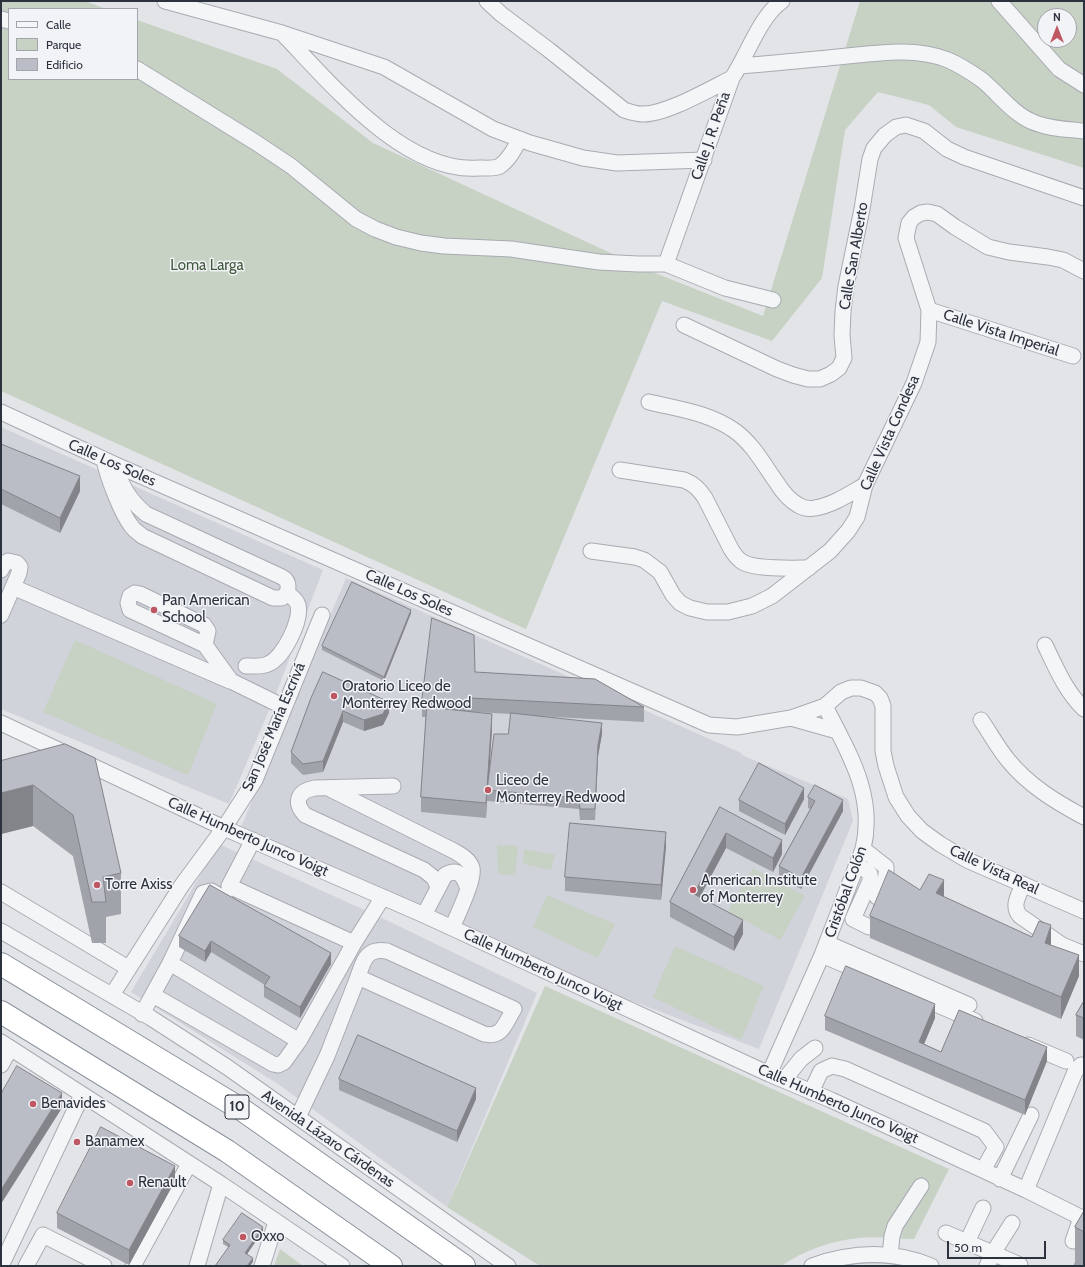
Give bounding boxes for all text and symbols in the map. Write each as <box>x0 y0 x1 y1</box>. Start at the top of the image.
legend <box>8 8 138 80</box>
north arrow <box>1037 8 1077 48</box>
text: N <box>1053 10 1061 24</box>
text: Calle <box>46 17 71 32</box>
text: Parque <box>46 37 81 52</box>
text: Edificio <box>46 57 83 72</box>
street label: Calle J. R. Peña <box>688 90 734 182</box>
street label: Calle San Alberto <box>836 201 872 311</box>
park label: Loma Larga <box>170 257 244 275</box>
street label: Calle Vista Imperial <box>941 306 1061 360</box>
street label: Calle Vista Condesa <box>856 373 924 493</box>
street label: Calle Los Soles <box>65 436 159 490</box>
street label: Calle Los Soles <box>362 566 456 620</box>
place label: Pan American School <box>162 592 250 627</box>
marker: Pan American School <box>149 605 159 615</box>
street label: San José María Escrivá <box>239 660 309 794</box>
place label: Oratorio Liceo de Monterrey Redwood <box>342 678 471 713</box>
marker: Oratorio Liceo de Monterrey Redwood <box>329 691 339 701</box>
place label: Liceo de Monterrey Redwood <box>496 772 625 807</box>
marker: Liceo de Monterrey Redwood <box>483 785 493 795</box>
street label: Calle Humberto Junco Voigt <box>165 793 331 881</box>
street label: Calle Vista Real <box>946 841 1042 899</box>
street label: Cristóbal Colón <box>821 844 871 940</box>
place label: American Institute of Monterrey <box>701 872 817 907</box>
place label: Torre Axiss <box>105 876 172 894</box>
marker: Torre Axiss <box>92 880 102 890</box>
marker: American Institute of Monterrey <box>688 885 698 895</box>
street label: Calle Humberto Junco Voigt <box>460 925 626 1015</box>
street label: Calle Humberto Junco Voigt <box>755 1060 921 1148</box>
street label: Avenida Lázaro Cárdenas <box>258 1086 398 1192</box>
place label: Benavides <box>41 1095 106 1113</box>
road number: 10 <box>225 1095 249 1119</box>
marker: Benavides <box>28 1099 38 1109</box>
place label: Banamex <box>85 1133 145 1151</box>
marker: Banamex <box>72 1137 82 1147</box>
place label: Renault <box>138 1174 186 1192</box>
marker: Renault <box>125 1178 135 1188</box>
place label: Oxxo <box>251 1228 285 1246</box>
marker: Oxxo <box>238 1232 248 1242</box>
scale bar <box>949 1233 1048 1259</box>
text: 50 m <box>954 1240 982 1255</box>

